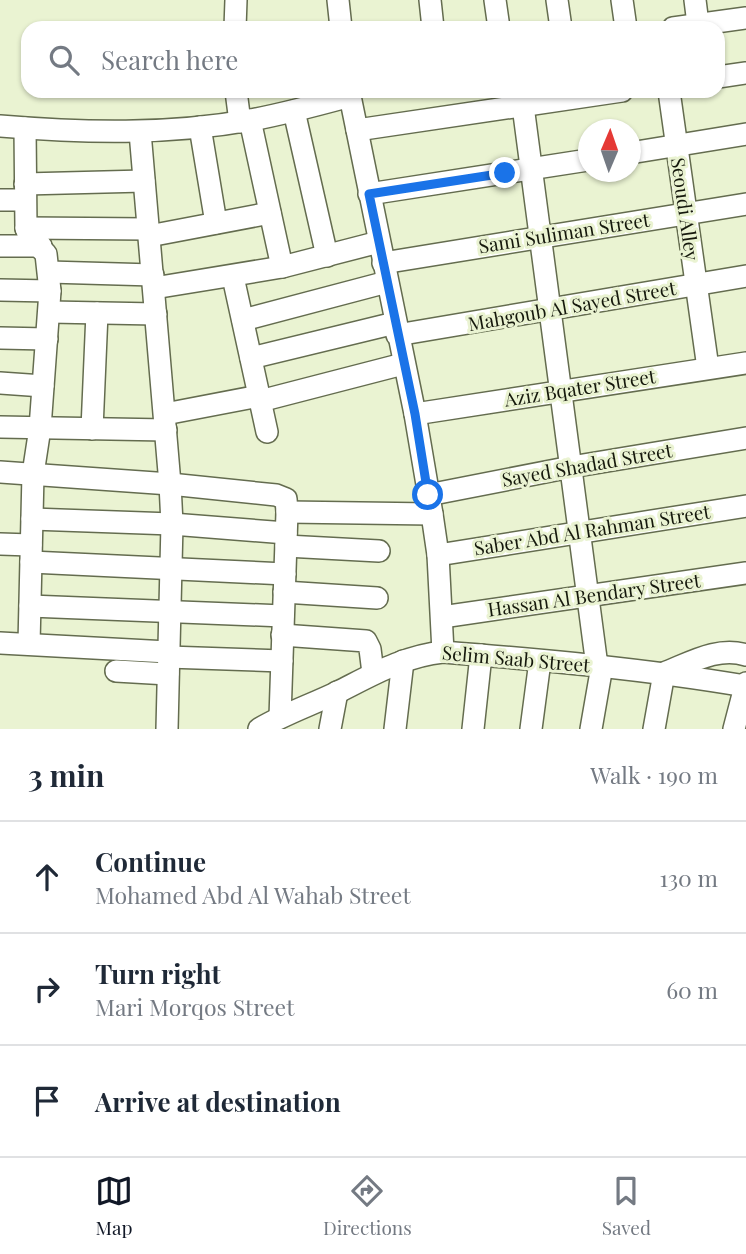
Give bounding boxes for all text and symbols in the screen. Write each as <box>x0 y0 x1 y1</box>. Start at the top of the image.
search box <box>21 21 725 98</box>
icon: search <box>45 41 83 79</box>
text: Search here <box>101 42 238 77</box>
north arrow <box>578 119 641 182</box>
street label: Seoudi Alley <box>666 156 706 262</box>
route end <box>489 157 520 188</box>
street label: Sami Suliman Street <box>477 206 651 258</box>
street label: Mahgoub Al Sayed Street <box>466 274 678 336</box>
street label: Aziz Bqater Street <box>502 362 657 412</box>
street label: Sayed Shadad Street <box>500 436 674 492</box>
route start <box>412 479 443 510</box>
street label: Saber Abd Al Rahman Street <box>472 497 712 561</box>
street label: Hassan Al Bendary Street <box>486 566 702 622</box>
street label: Selim Saab Street <box>441 639 591 677</box>
text: 3 min <box>28 755 104 795</box>
text: Walk · 190 m <box>590 759 718 790</box>
text: Continue <box>95 844 206 879</box>
icon: ahead <box>28 858 66 896</box>
text: 130 m <box>660 862 718 893</box>
text: Mohamed Abd Al Wahab Street <box>95 879 411 910</box>
text: Turn right <box>95 956 221 991</box>
icon: right <box>28 970 66 1008</box>
text: 60 m <box>666 974 718 1005</box>
text: Mari Morqos Street <box>95 991 294 1022</box>
icon: arrive <box>28 1082 66 1120</box>
text: Arrive at destination <box>95 1084 341 1119</box>
tab: Map <box>95 1172 133 1240</box>
tab: Directions <box>323 1172 412 1240</box>
tab: Saved <box>602 1172 651 1240</box>

